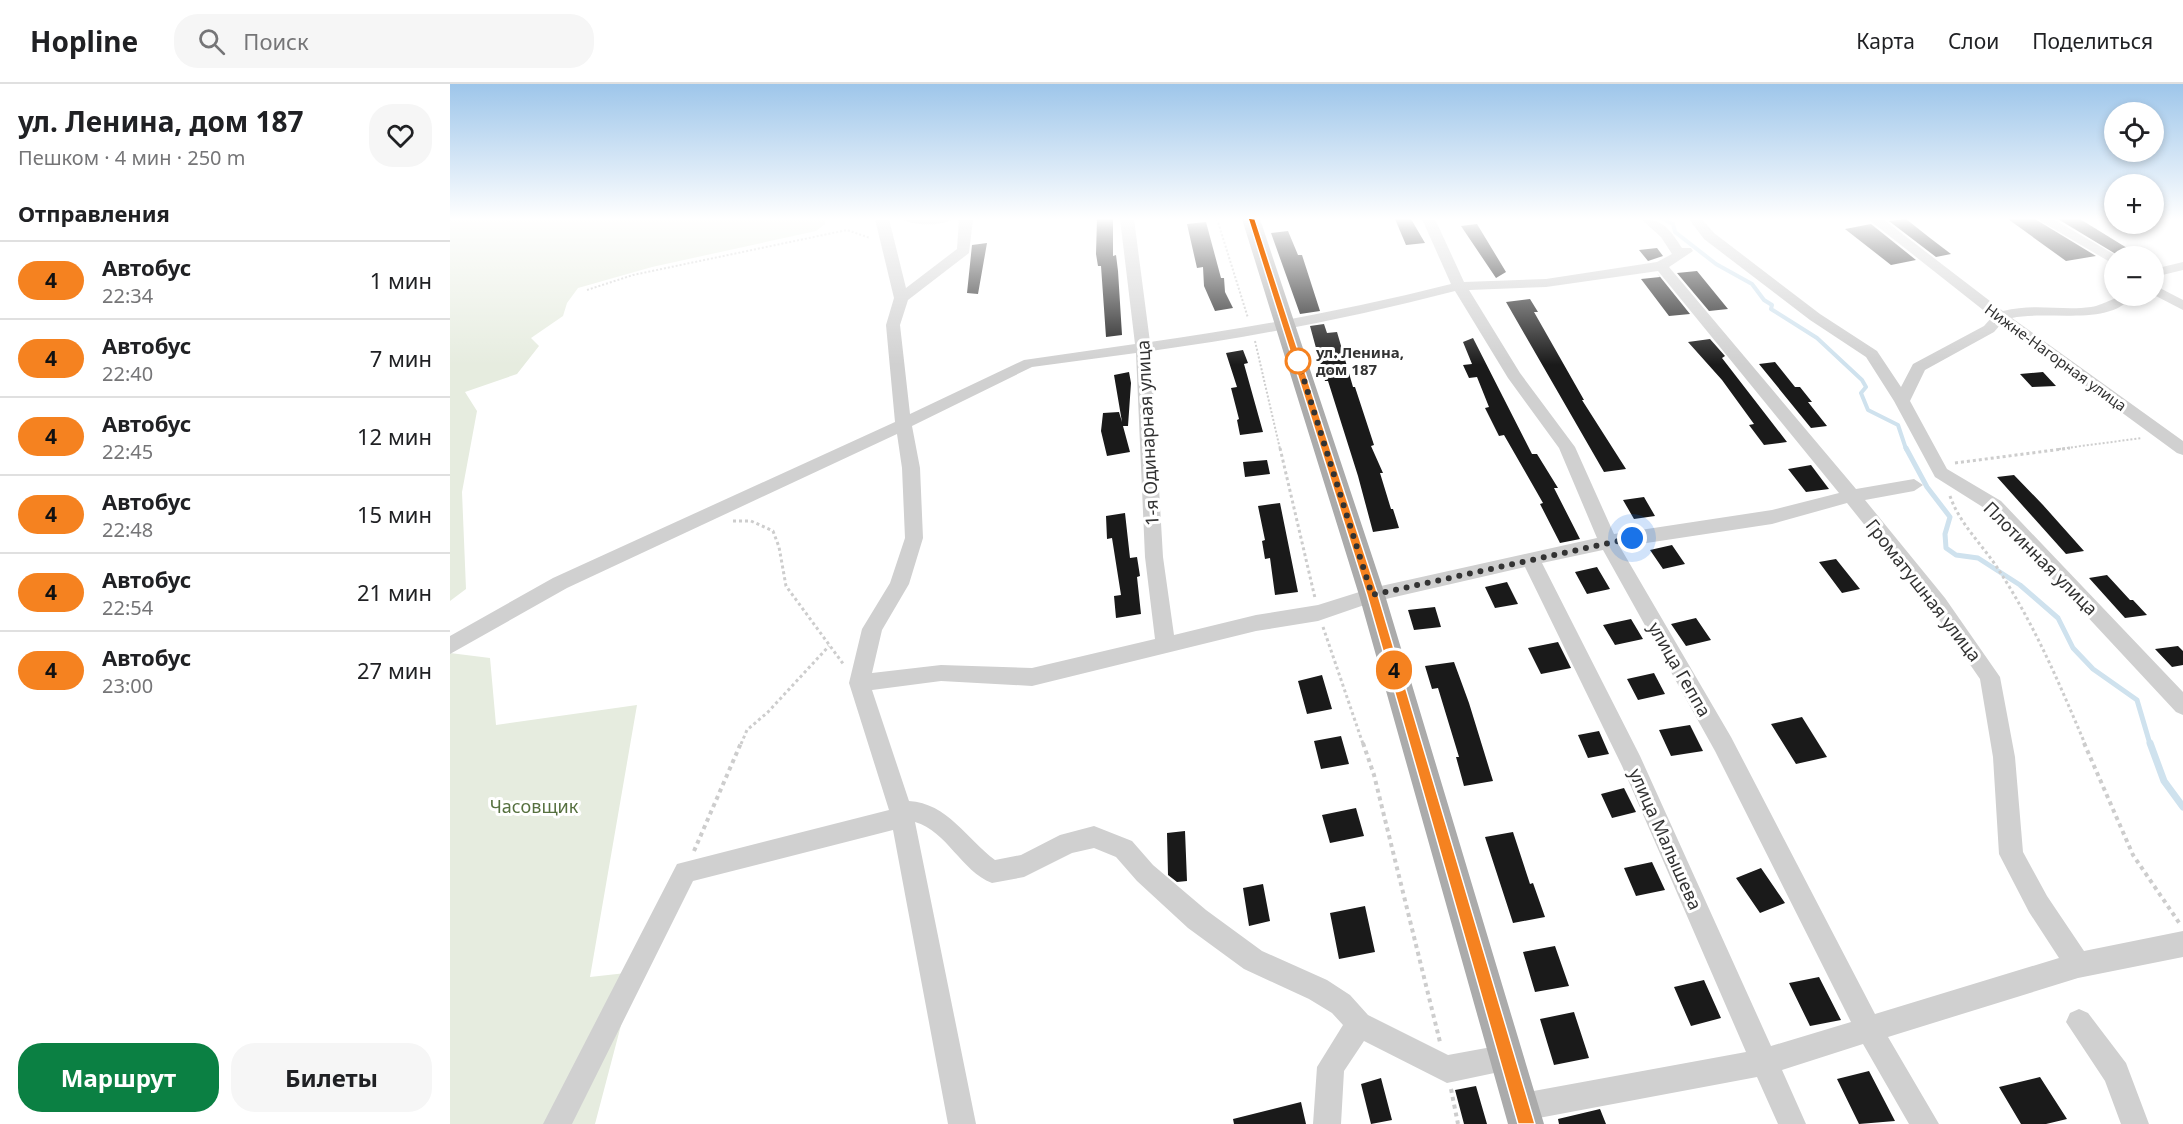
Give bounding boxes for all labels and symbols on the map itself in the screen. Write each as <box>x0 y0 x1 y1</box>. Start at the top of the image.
street label: Нижне-Нагорная улица <box>1981 299 2131 415</box>
street label: 1-я Одинарная улица <box>1130 340 1164 526</box>
place label: ул. Ленина, дом 187 <box>1315 342 1404 379</box>
marker: ул. Ленина, дом 187 <box>1285 348 1311 374</box>
street label: Плотинная улица <box>1979 496 2103 620</box>
street label: Громатушная улица <box>1861 514 1987 666</box>
your location <box>1617 523 1647 553</box>
street label: улица Геппа <box>1643 617 1717 721</box>
line badge: 4 <box>1374 650 1414 690</box>
street label: улица Малышева <box>1624 764 1708 914</box>
park label: Часовщик <box>490 794 579 818</box>

